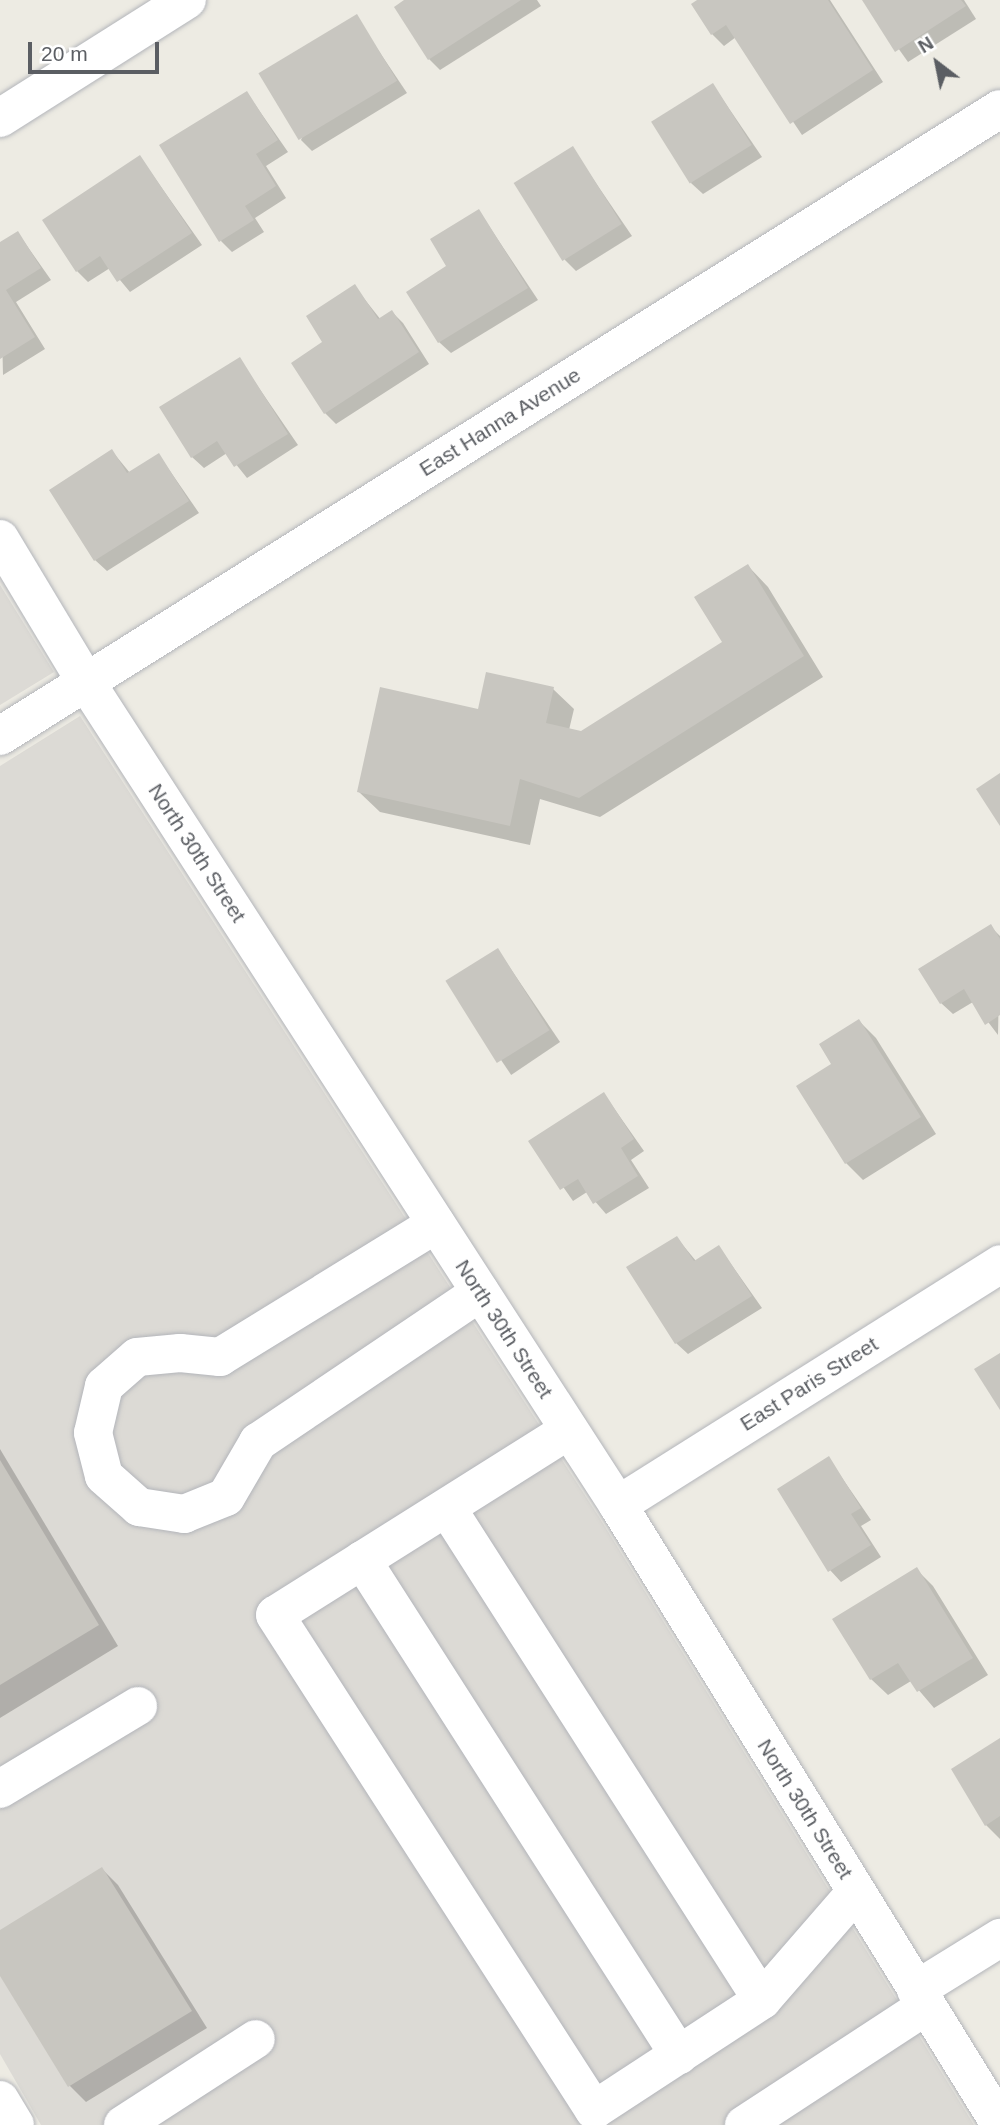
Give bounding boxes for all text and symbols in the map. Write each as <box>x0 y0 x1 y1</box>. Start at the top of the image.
scale bar <box>32 28 163 72</box>
north arrow <box>902 28 972 98</box>
text: N <box>914 32 937 57</box>
text: 20 m <box>41 42 88 65</box>
street label: East Hanna Avenue <box>414 362 586 482</box>
street label: North 30th Street <box>143 779 251 927</box>
street label: North 30th Street <box>450 1255 558 1403</box>
street label: East Paris Street <box>736 1332 882 1436</box>
street label: North 30th Street <box>752 1735 858 1883</box>

